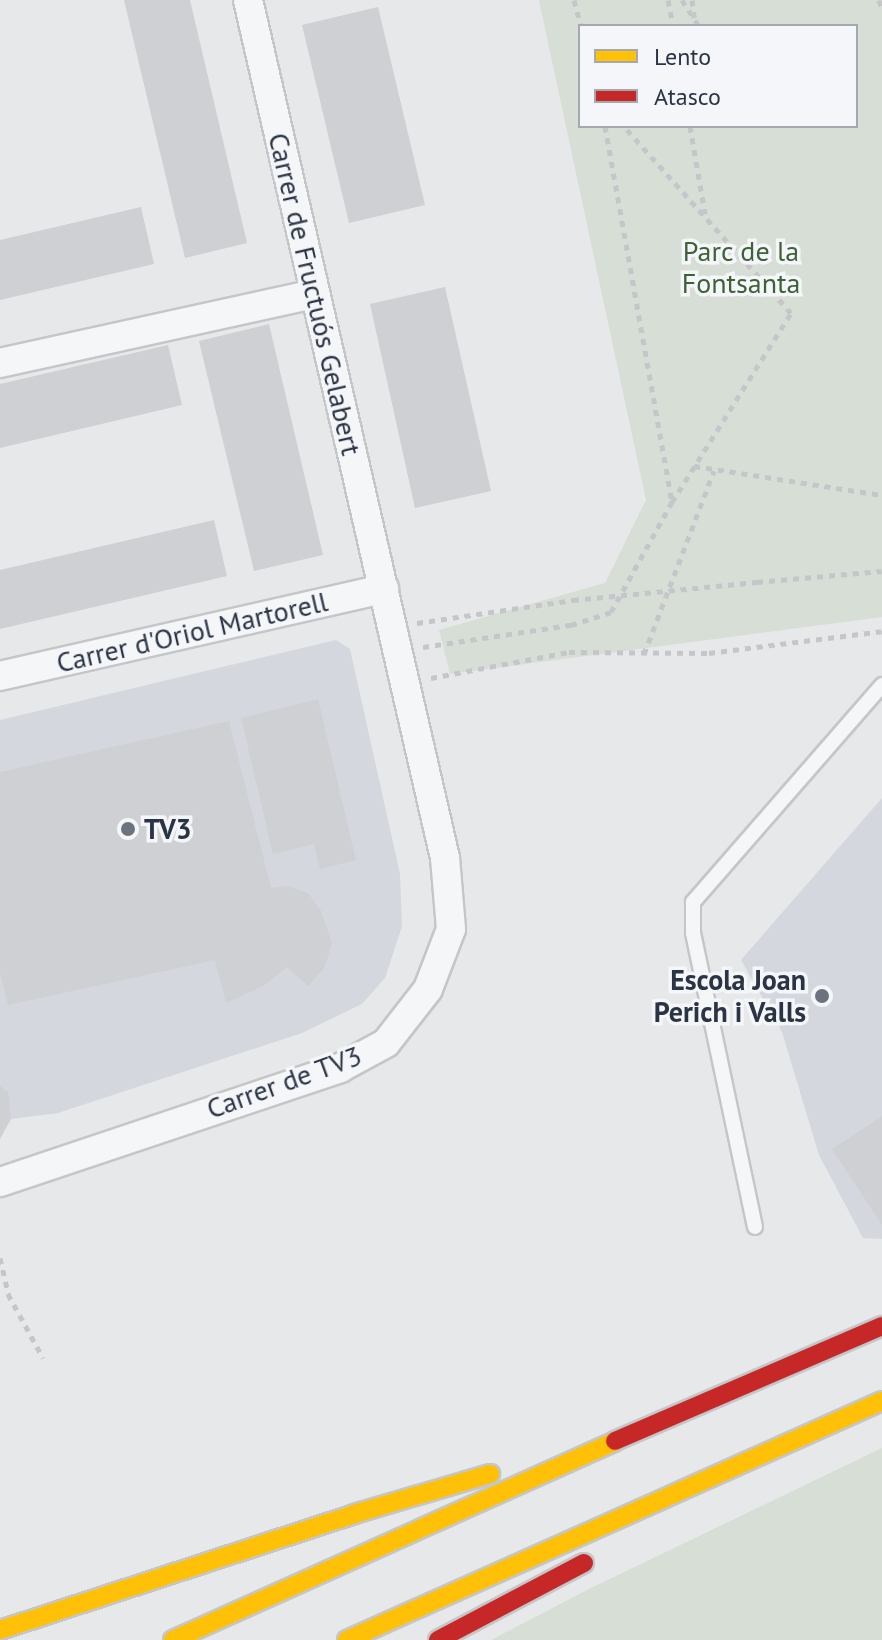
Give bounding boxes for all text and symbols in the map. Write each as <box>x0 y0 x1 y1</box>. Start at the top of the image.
legend <box>578 24 858 128</box>
text: Lento <box>654 41 711 72</box>
text: Atasco <box>654 81 721 112</box>
street label: Carrer de Fructuós Gelabert <box>262 130 368 458</box>
park label: Parc de la Fontsanta <box>682 234 800 300</box>
street label: Carrer d'Oriol Martorell <box>53 584 331 680</box>
place label: TV3 <box>144 812 192 846</box>
marker: TV3 <box>119 820 137 838</box>
place label: Escola Joan Perich i Valls <box>653 963 806 1029</box>
marker: Escola Joan Perich i Valls <box>813 987 831 1005</box>
street label: Carrer de TV3 <box>202 1038 366 1126</box>

